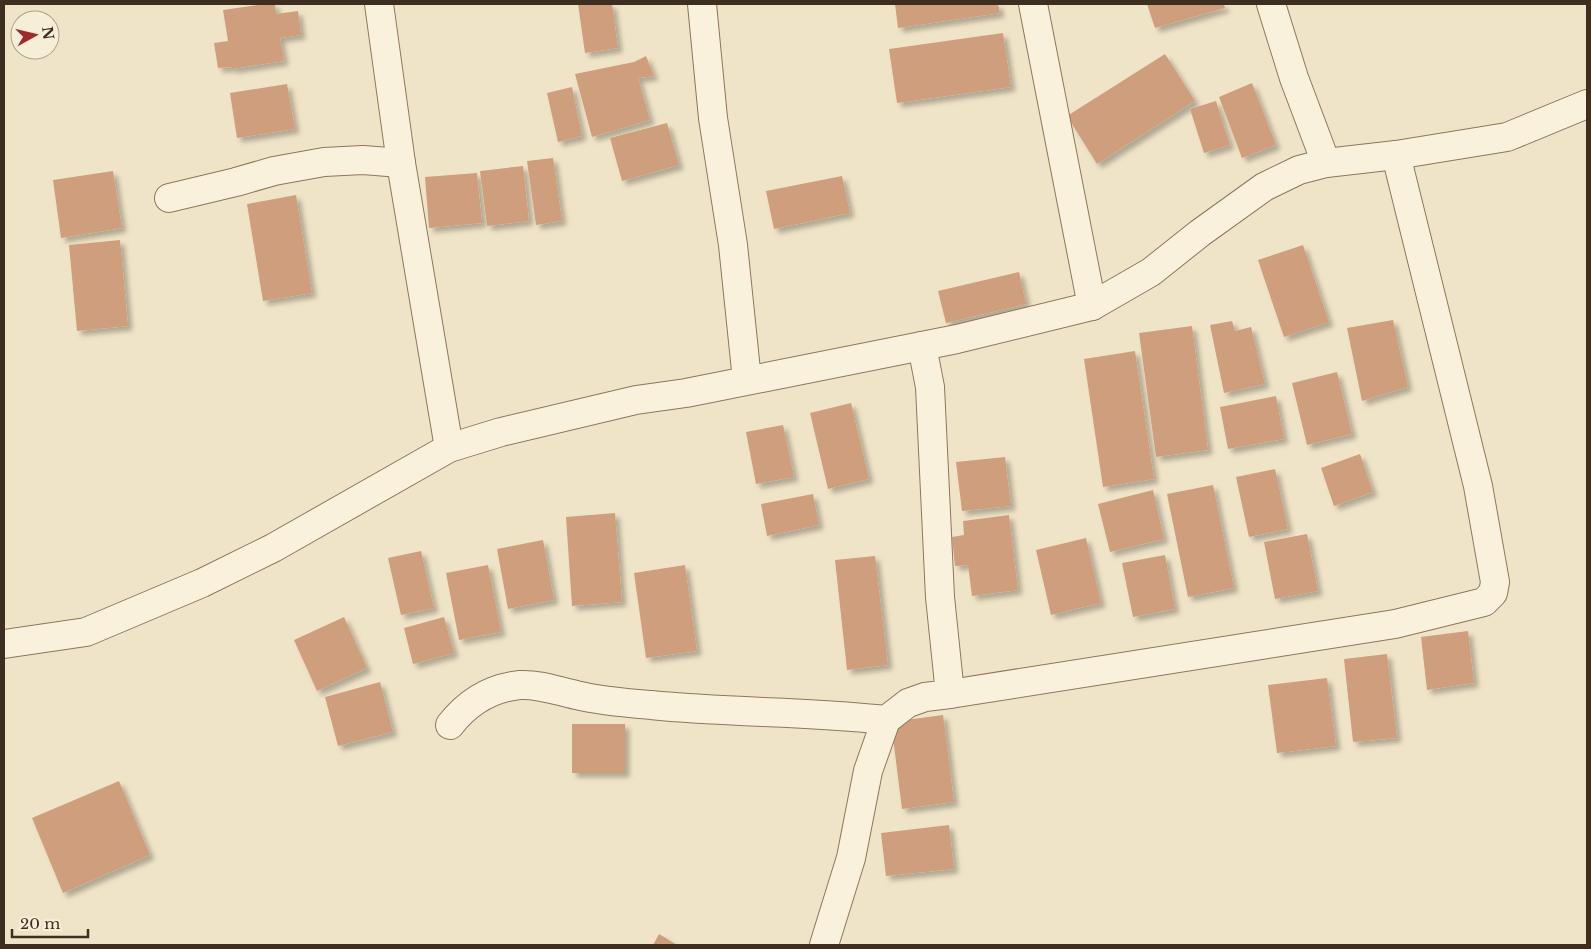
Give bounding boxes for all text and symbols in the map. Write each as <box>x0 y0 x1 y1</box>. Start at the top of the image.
north arrow <box>10 10 60 60</box>
text: N <box>38 25 58 41</box>
scale bar <box>12 906 89 938</box>
text: 20 m <box>20 914 60 933</box>

